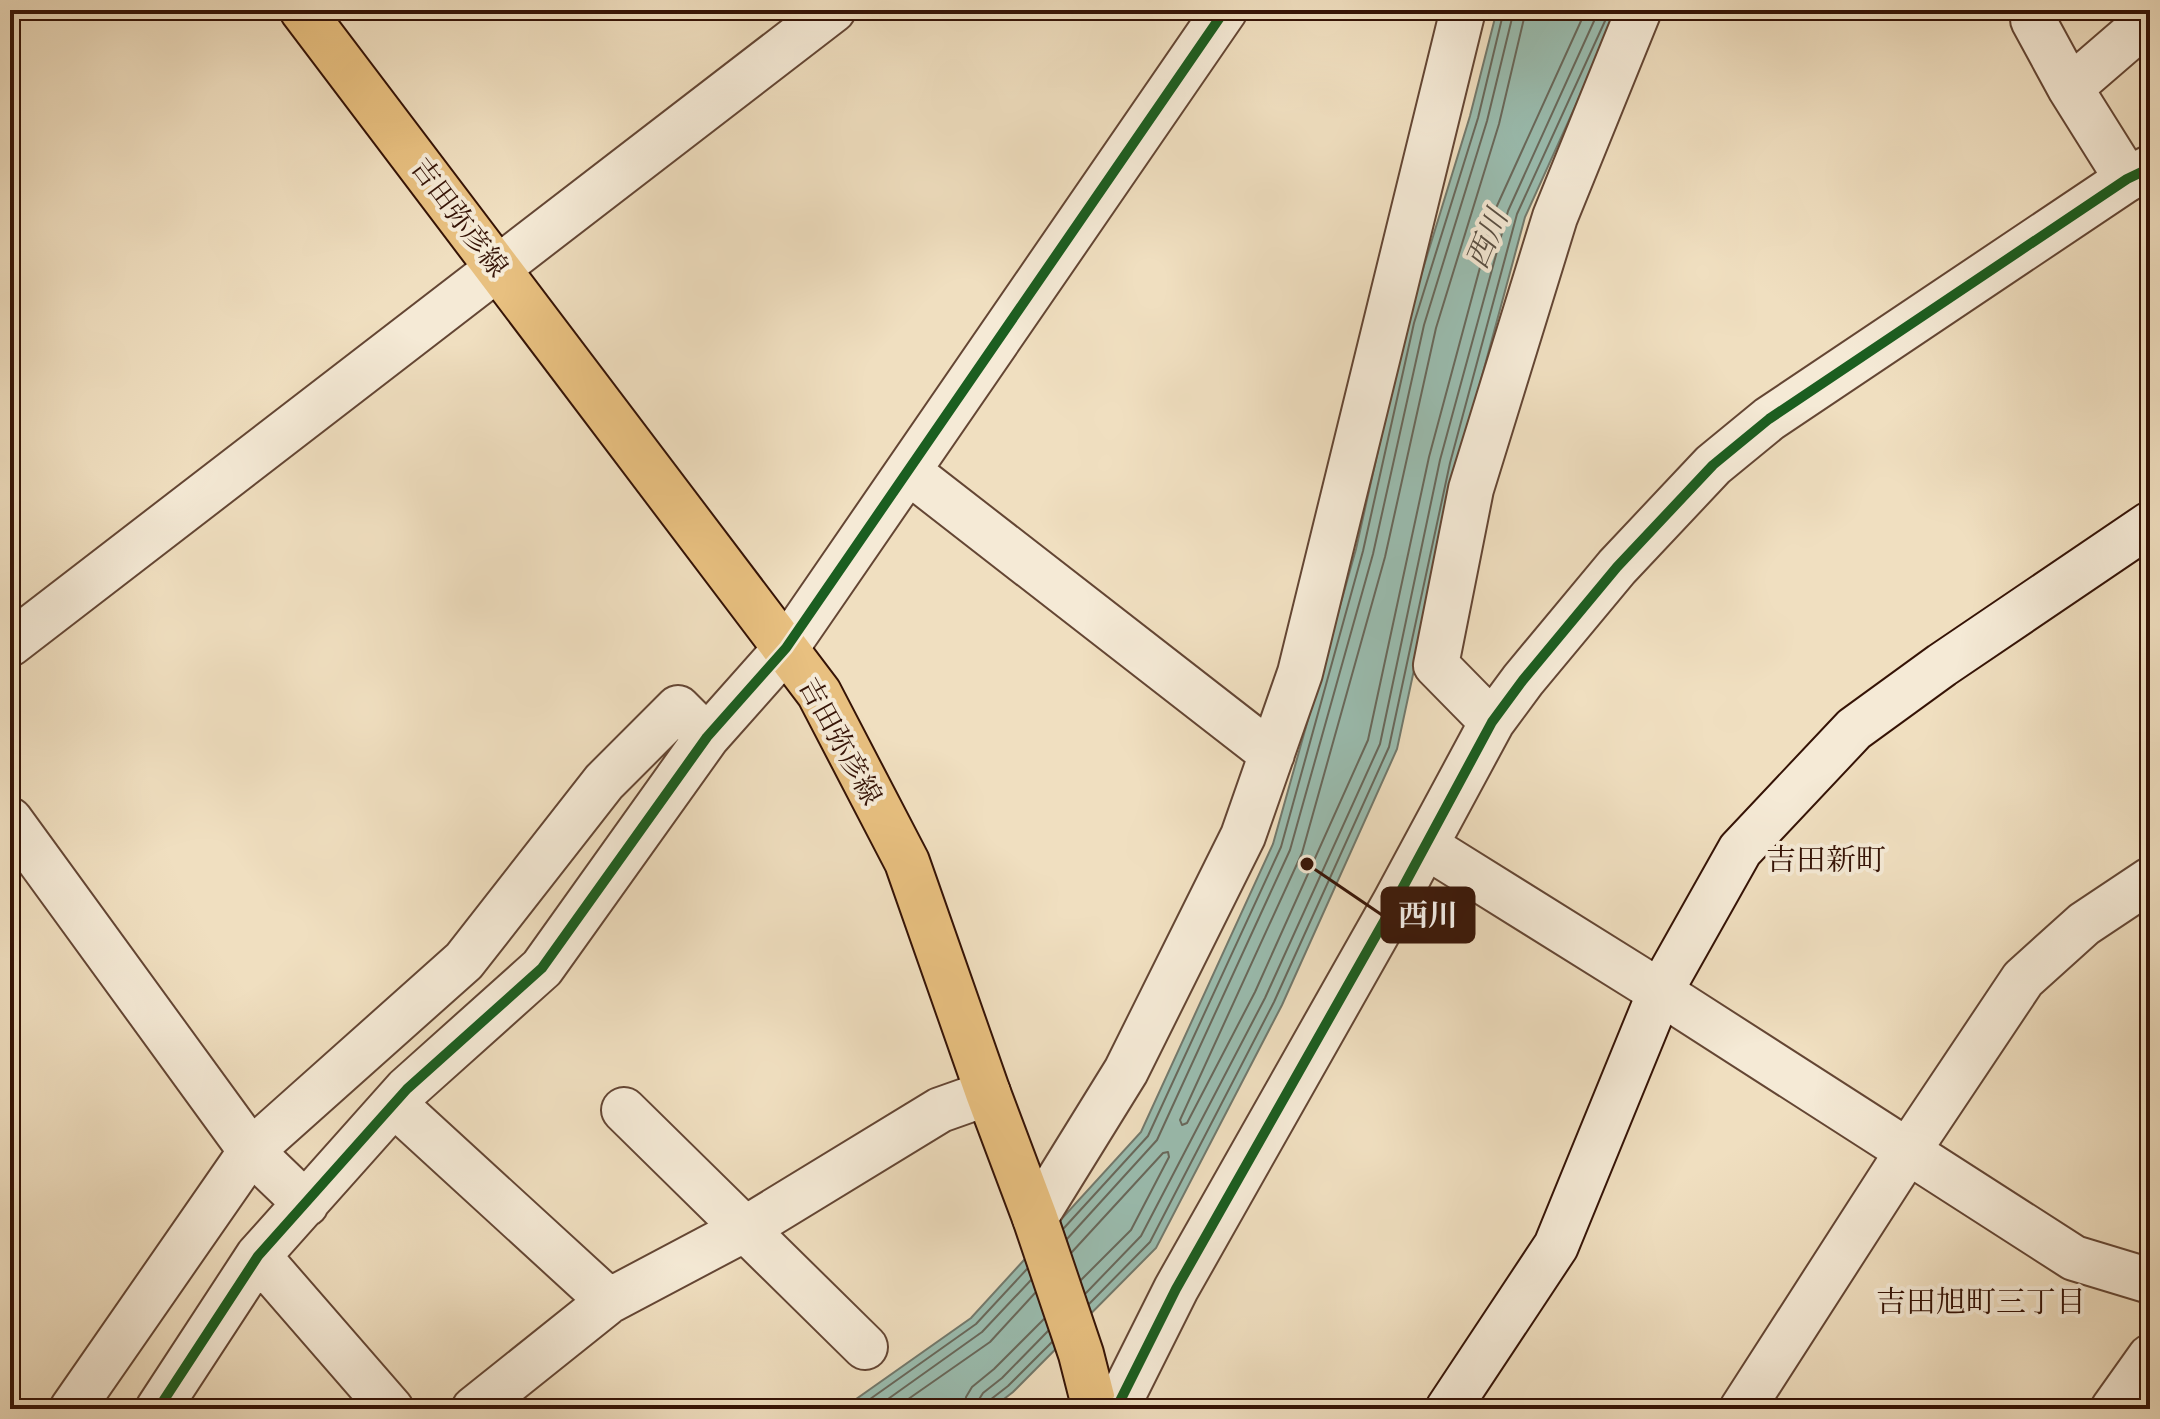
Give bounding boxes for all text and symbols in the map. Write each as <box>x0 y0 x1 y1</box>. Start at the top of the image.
street label: 吉田弥彦線 <box>402 150 517 285</box>
water label: 西川 <box>1457 201 1518 274</box>
street label: 吉田弥彦線 <box>790 671 891 812</box>
district label: 吉田新町 <box>1766 840 1886 880</box>
callout: 西川 <box>1382 888 1474 942</box>
text: 西川 <box>1398 895 1458 935</box>
district label: 吉田旭町三丁目 <box>1876 1282 2086 1322</box>

